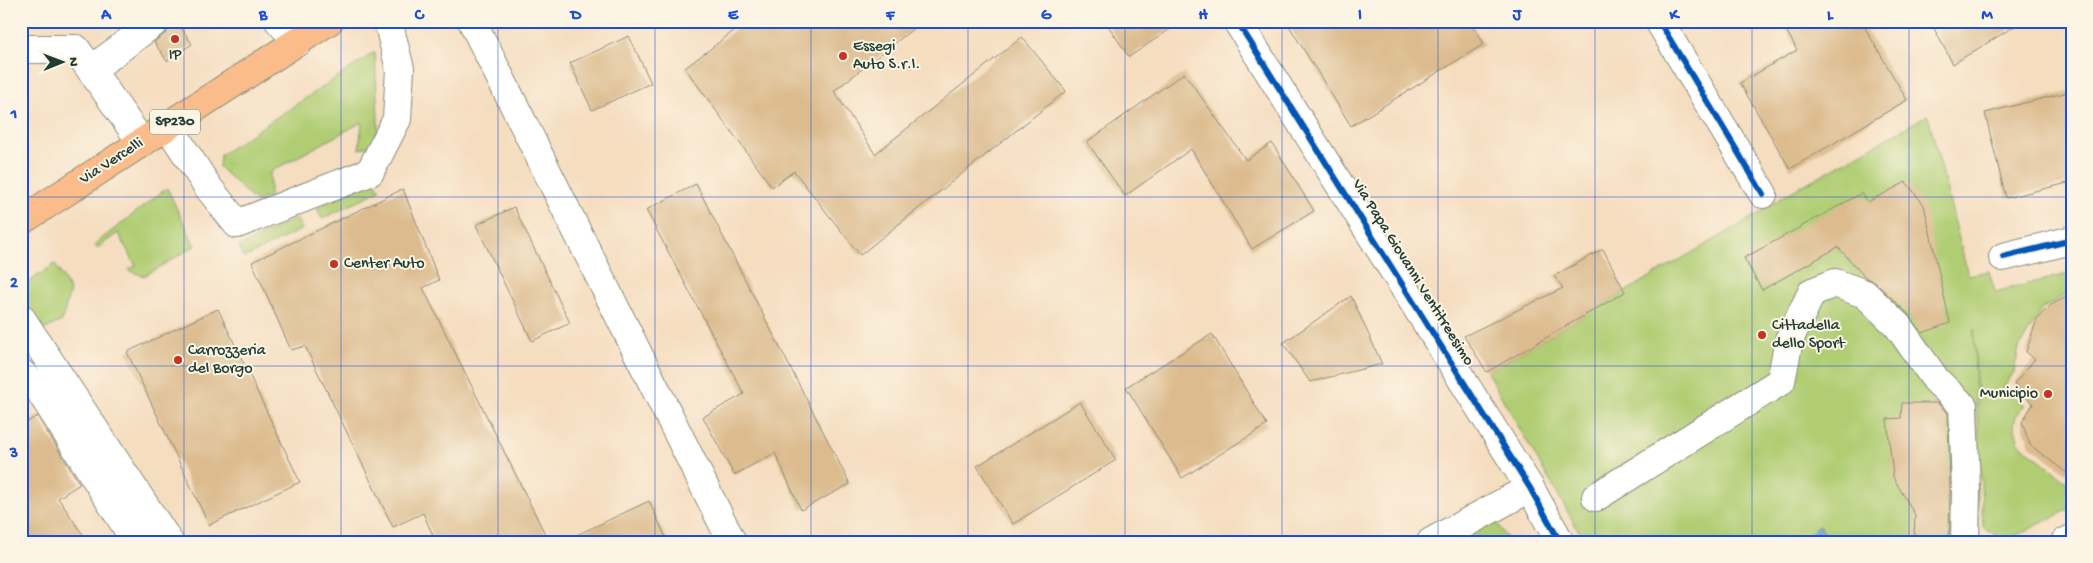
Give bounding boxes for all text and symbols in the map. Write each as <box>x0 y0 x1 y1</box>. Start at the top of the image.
text: A <box>100 7 112 26</box>
text: B <box>258 7 268 26</box>
text: C <box>414 7 425 26</box>
text: D <box>569 7 582 26</box>
text: E <box>728 7 739 26</box>
text: F <box>885 7 896 26</box>
text: G <box>1041 7 1052 26</box>
text: H <box>1198 7 1208 26</box>
text: I <box>1358 7 1362 26</box>
text: J <box>1512 7 1523 26</box>
text: K <box>1669 7 1681 26</box>
text: L <box>1827 7 1834 26</box>
text: M <box>1981 7 1993 26</box>
marker: IP <box>169 33 181 45</box>
north arrow <box>38 38 88 88</box>
place label: Essegi Auto S.r.l. <box>853 38 920 75</box>
place label: IP <box>169 47 182 66</box>
marker: Essegi Auto S.r.l. <box>837 50 849 62</box>
text: N <box>64 57 81 67</box>
text: 1 <box>10 106 17 125</box>
road number: SP230 <box>150 110 200 134</box>
street label: Via Vercelli <box>76 134 147 190</box>
street label: Via Papa Giovanni Ventitreesimo <box>1346 176 1477 370</box>
place label: Center Auto <box>344 255 425 274</box>
marker: Center Auto <box>328 258 340 270</box>
text: 2 <box>10 275 18 294</box>
place label: Cittadella dello Sport <box>1772 317 1846 354</box>
marker: Cittadella dello Sport <box>1756 329 1768 341</box>
place label: Carrozzeria del Borgo <box>188 342 267 379</box>
marker: Carrozzeria del Borgo <box>172 354 184 366</box>
place label: Municipio <box>1980 385 2038 404</box>
marker: Municipio <box>2042 388 2054 400</box>
text: 3 <box>9 445 18 464</box>

